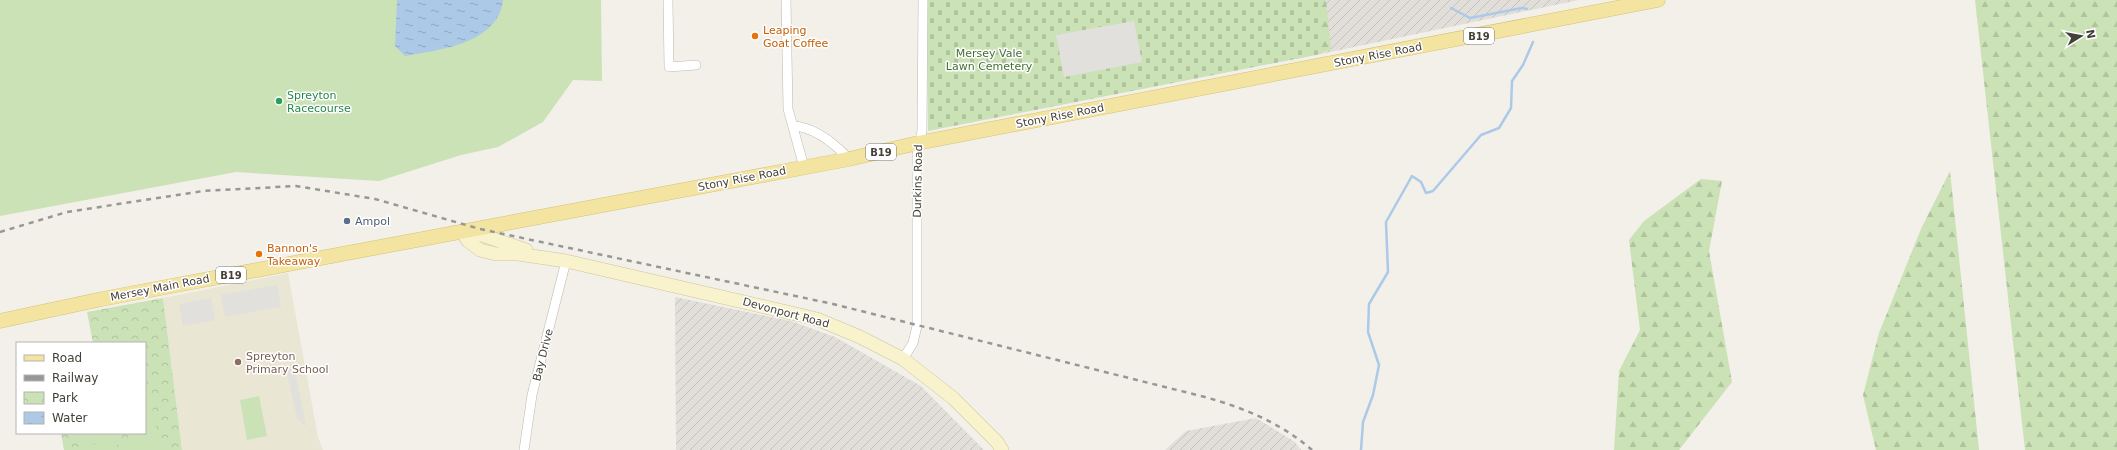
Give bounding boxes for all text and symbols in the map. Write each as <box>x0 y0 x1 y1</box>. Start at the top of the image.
north arrow <box>2061 16 2101 56</box>
place label: Leaping Goat Coffee <box>763 24 829 50</box>
road number: B19 <box>1464 28 1494 44</box>
text: N <box>2083 28 2098 40</box>
marker: Leaping Goat Coffee <box>750 31 760 41</box>
street label: Stony Rise Road <box>1333 40 1423 70</box>
park label: Mersey Vale Lawn Cemetery <box>946 47 1033 73</box>
place label: Spreyton Racecourse <box>287 89 351 115</box>
marker: Spreyton Racecourse <box>274 96 284 106</box>
street label: Stony Rise Road <box>1015 101 1105 131</box>
road number: B19 <box>866 144 896 160</box>
street label: Durkins Road <box>911 144 925 218</box>
street label: Stony Rise Road <box>697 164 787 194</box>
place label: Ampol <box>355 215 390 228</box>
marker: Ampol <box>342 216 352 226</box>
place label: Bannon's Takeaway <box>266 242 321 268</box>
marker: Bannon's Takeaway <box>254 249 264 259</box>
road number: B19 <box>216 267 246 283</box>
street label: Mersey Main Road <box>109 272 211 304</box>
street label: Devonport Road <box>741 295 831 331</box>
street label: Bay Drive <box>530 327 556 383</box>
legend <box>16 342 146 434</box>
place label: Spreyton Primary School <box>246 350 329 376</box>
text: Road <box>52 351 82 365</box>
marker: Spreyton Primary School <box>233 357 243 367</box>
text: Railway <box>52 371 98 385</box>
text: Park <box>52 391 78 405</box>
text: Water <box>52 411 88 425</box>

